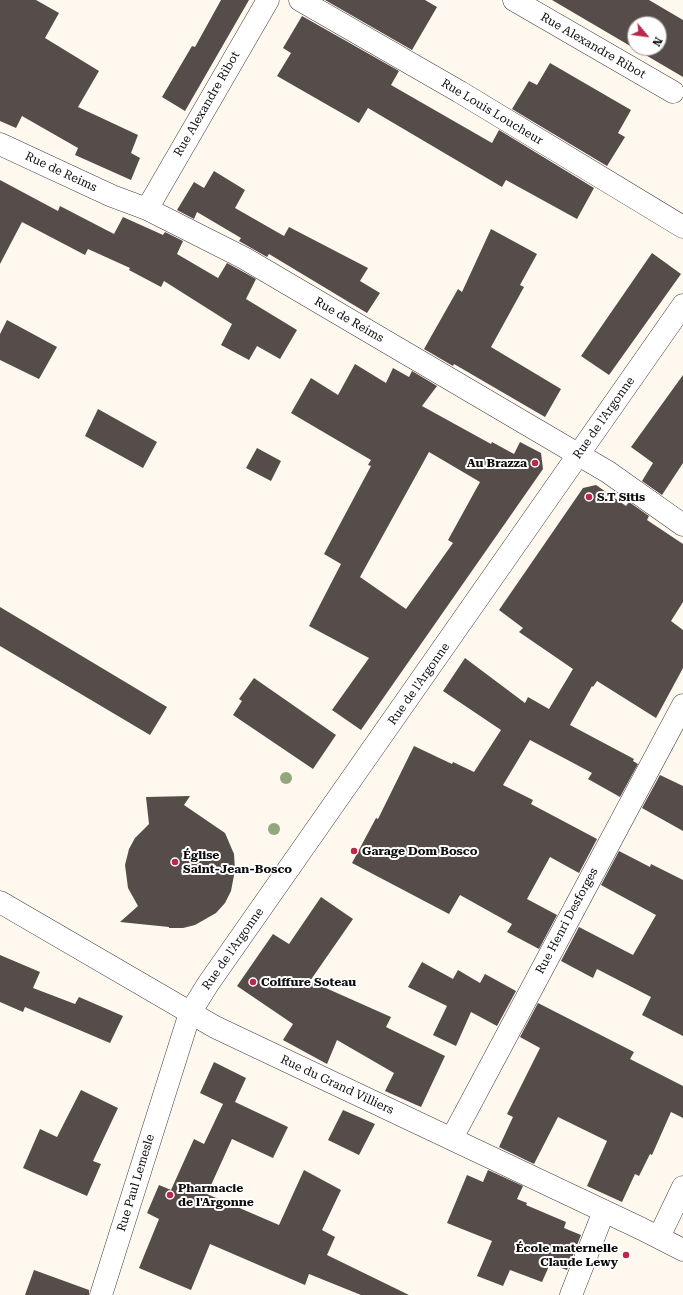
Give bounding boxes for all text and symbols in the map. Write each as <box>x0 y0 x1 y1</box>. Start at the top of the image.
street label: Rue Alexandre Ribot <box>538 10 648 82</box>
north arrow <box>627 16 667 56</box>
text: N <box>649 35 665 48</box>
street label: Rue Alexandre Ribot <box>171 49 243 159</box>
street label: Rue Louis Loucheur <box>439 76 545 148</box>
street label: Rue de Reims <box>23 149 99 195</box>
street label: Rue de Reims <box>312 294 386 346</box>
street label: Rue de l'Argonne <box>570 374 638 462</box>
place label: Au Brazza <box>467 456 527 470</box>
marker: Au Brazza <box>530 458 540 468</box>
place label: S.T Sitis <box>597 490 645 504</box>
marker: S.T Sitis <box>584 492 594 502</box>
street label: Rue de l'Argonne <box>385 640 453 728</box>
place label: Garage Dom Bosco <box>362 844 477 858</box>
marker: Garage Dom Bosco <box>349 846 359 856</box>
place label: Église Saint-Jean-Bosco <box>183 848 292 876</box>
marker: Église Saint-Jean-Bosco <box>170 857 180 867</box>
street label: Rue Henri Desforges <box>533 865 601 977</box>
street label: Rue de l'Argonne <box>199 905 267 993</box>
place label: Coiffure Soteau <box>261 975 356 989</box>
marker: Coiffure Soteau <box>248 977 258 987</box>
street label: Rue du Grand Villiers <box>278 1052 396 1118</box>
street label: Rue Paul Lemesle <box>114 1133 158 1233</box>
place label: Pharmacie de l'Argonne <box>178 1181 254 1209</box>
marker: Pharmacie de l'Argonne <box>165 1190 175 1200</box>
place label: École maternelle Claude Lewy <box>516 1241 618 1269</box>
marker: École maternelle Claude Lewy <box>621 1250 631 1260</box>

